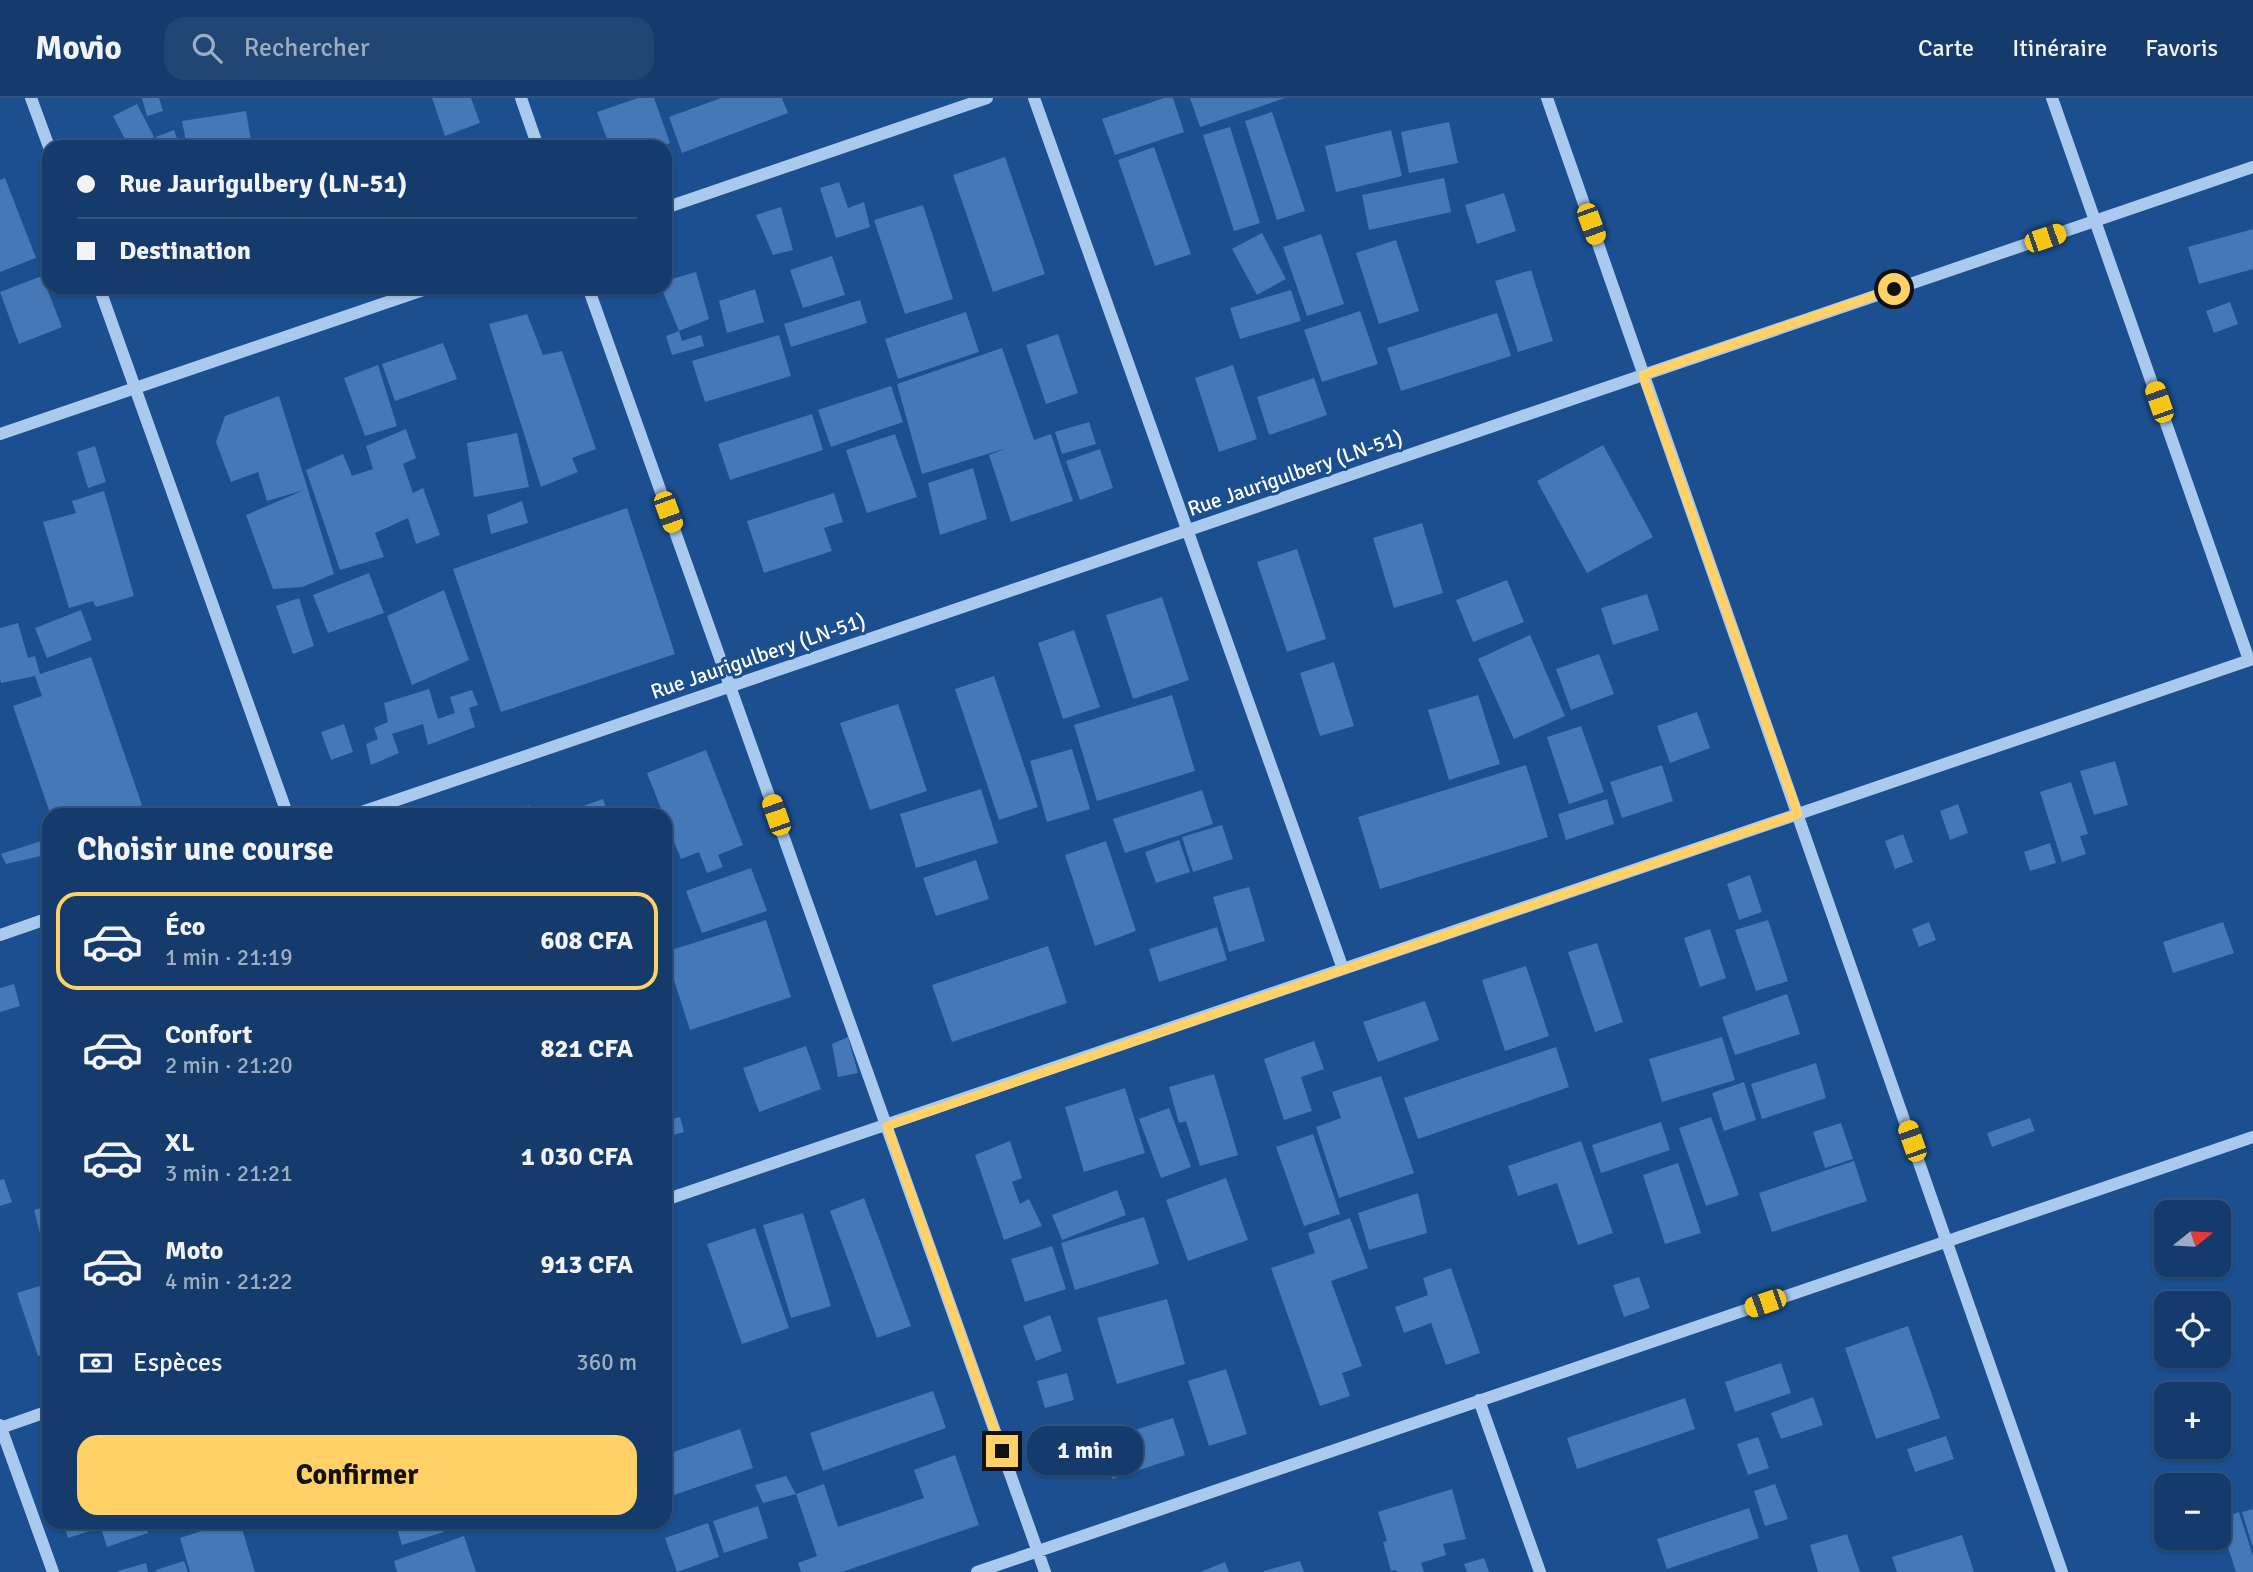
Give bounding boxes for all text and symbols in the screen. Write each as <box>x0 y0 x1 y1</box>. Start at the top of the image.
search box <box>164 17 654 80</box>
text: Movio <box>35 28 122 69</box>
icon: search <box>188 29 226 67</box>
text: Rechercher <box>244 32 370 64</box>
text: Carte <box>1918 33 1974 63</box>
text: Itinéraire <box>2012 33 2107 63</box>
text: Favoris <box>2145 33 2218 63</box>
text: Rue Jaurigulbery (LN-51) <box>119 168 407 200</box>
car <box>1574 201 1609 247</box>
car <box>2022 221 2069 255</box>
text: Destination <box>119 235 251 267</box>
route start <box>1878 273 1910 305</box>
car <box>2143 379 2176 425</box>
street label: Rue Jaurigulbery (LN-51) <box>1184 424 1406 522</box>
car <box>651 489 686 535</box>
street label: Rue Jaurigulbery (LN-51) <box>647 607 869 705</box>
car <box>760 792 793 838</box>
text: Choisir une course <box>77 830 334 869</box>
icon: car <box>81 910 144 973</box>
text: Éco <box>165 911 205 943</box>
text: 608 CFA <box>541 925 633 957</box>
text: 1 min · 21:19 <box>165 943 293 972</box>
icon: car <box>81 1018 144 1081</box>
text: Confort <box>165 1019 252 1051</box>
text: 821 CFA <box>541 1033 633 1065</box>
text: 2 min · 21:20 <box>165 1051 293 1080</box>
car <box>1896 1118 1929 1164</box>
icon: car <box>81 1126 144 1189</box>
text: XL <box>165 1127 195 1159</box>
text: 1 030 CFA <box>521 1141 633 1173</box>
text: 3 min · 21:21 <box>165 1159 293 1188</box>
north arrow <box>2154 1200 2231 1278</box>
map controls <box>2154 1200 2231 1550</box>
icon: car <box>81 1234 144 1297</box>
text: Moto <box>165 1235 223 1267</box>
text: 913 CFA <box>541 1249 633 1281</box>
text: 4 min · 21:22 <box>165 1267 293 1296</box>
car <box>1742 1286 1789 1320</box>
button: locate <box>2154 1291 2231 1368</box>
icon: cash <box>77 1344 115 1382</box>
text: Espèces <box>133 1347 222 1379</box>
text: 360 m <box>576 1348 637 1377</box>
button: + <box>2154 1382 2231 1459</box>
callout: 1 min <box>1026 1426 1142 1476</box>
button: Confirmer <box>77 1435 637 1515</box>
route end <box>986 1435 1018 1467</box>
text: 1 min <box>1057 1436 1113 1465</box>
button: − <box>2154 1473 2231 1550</box>

